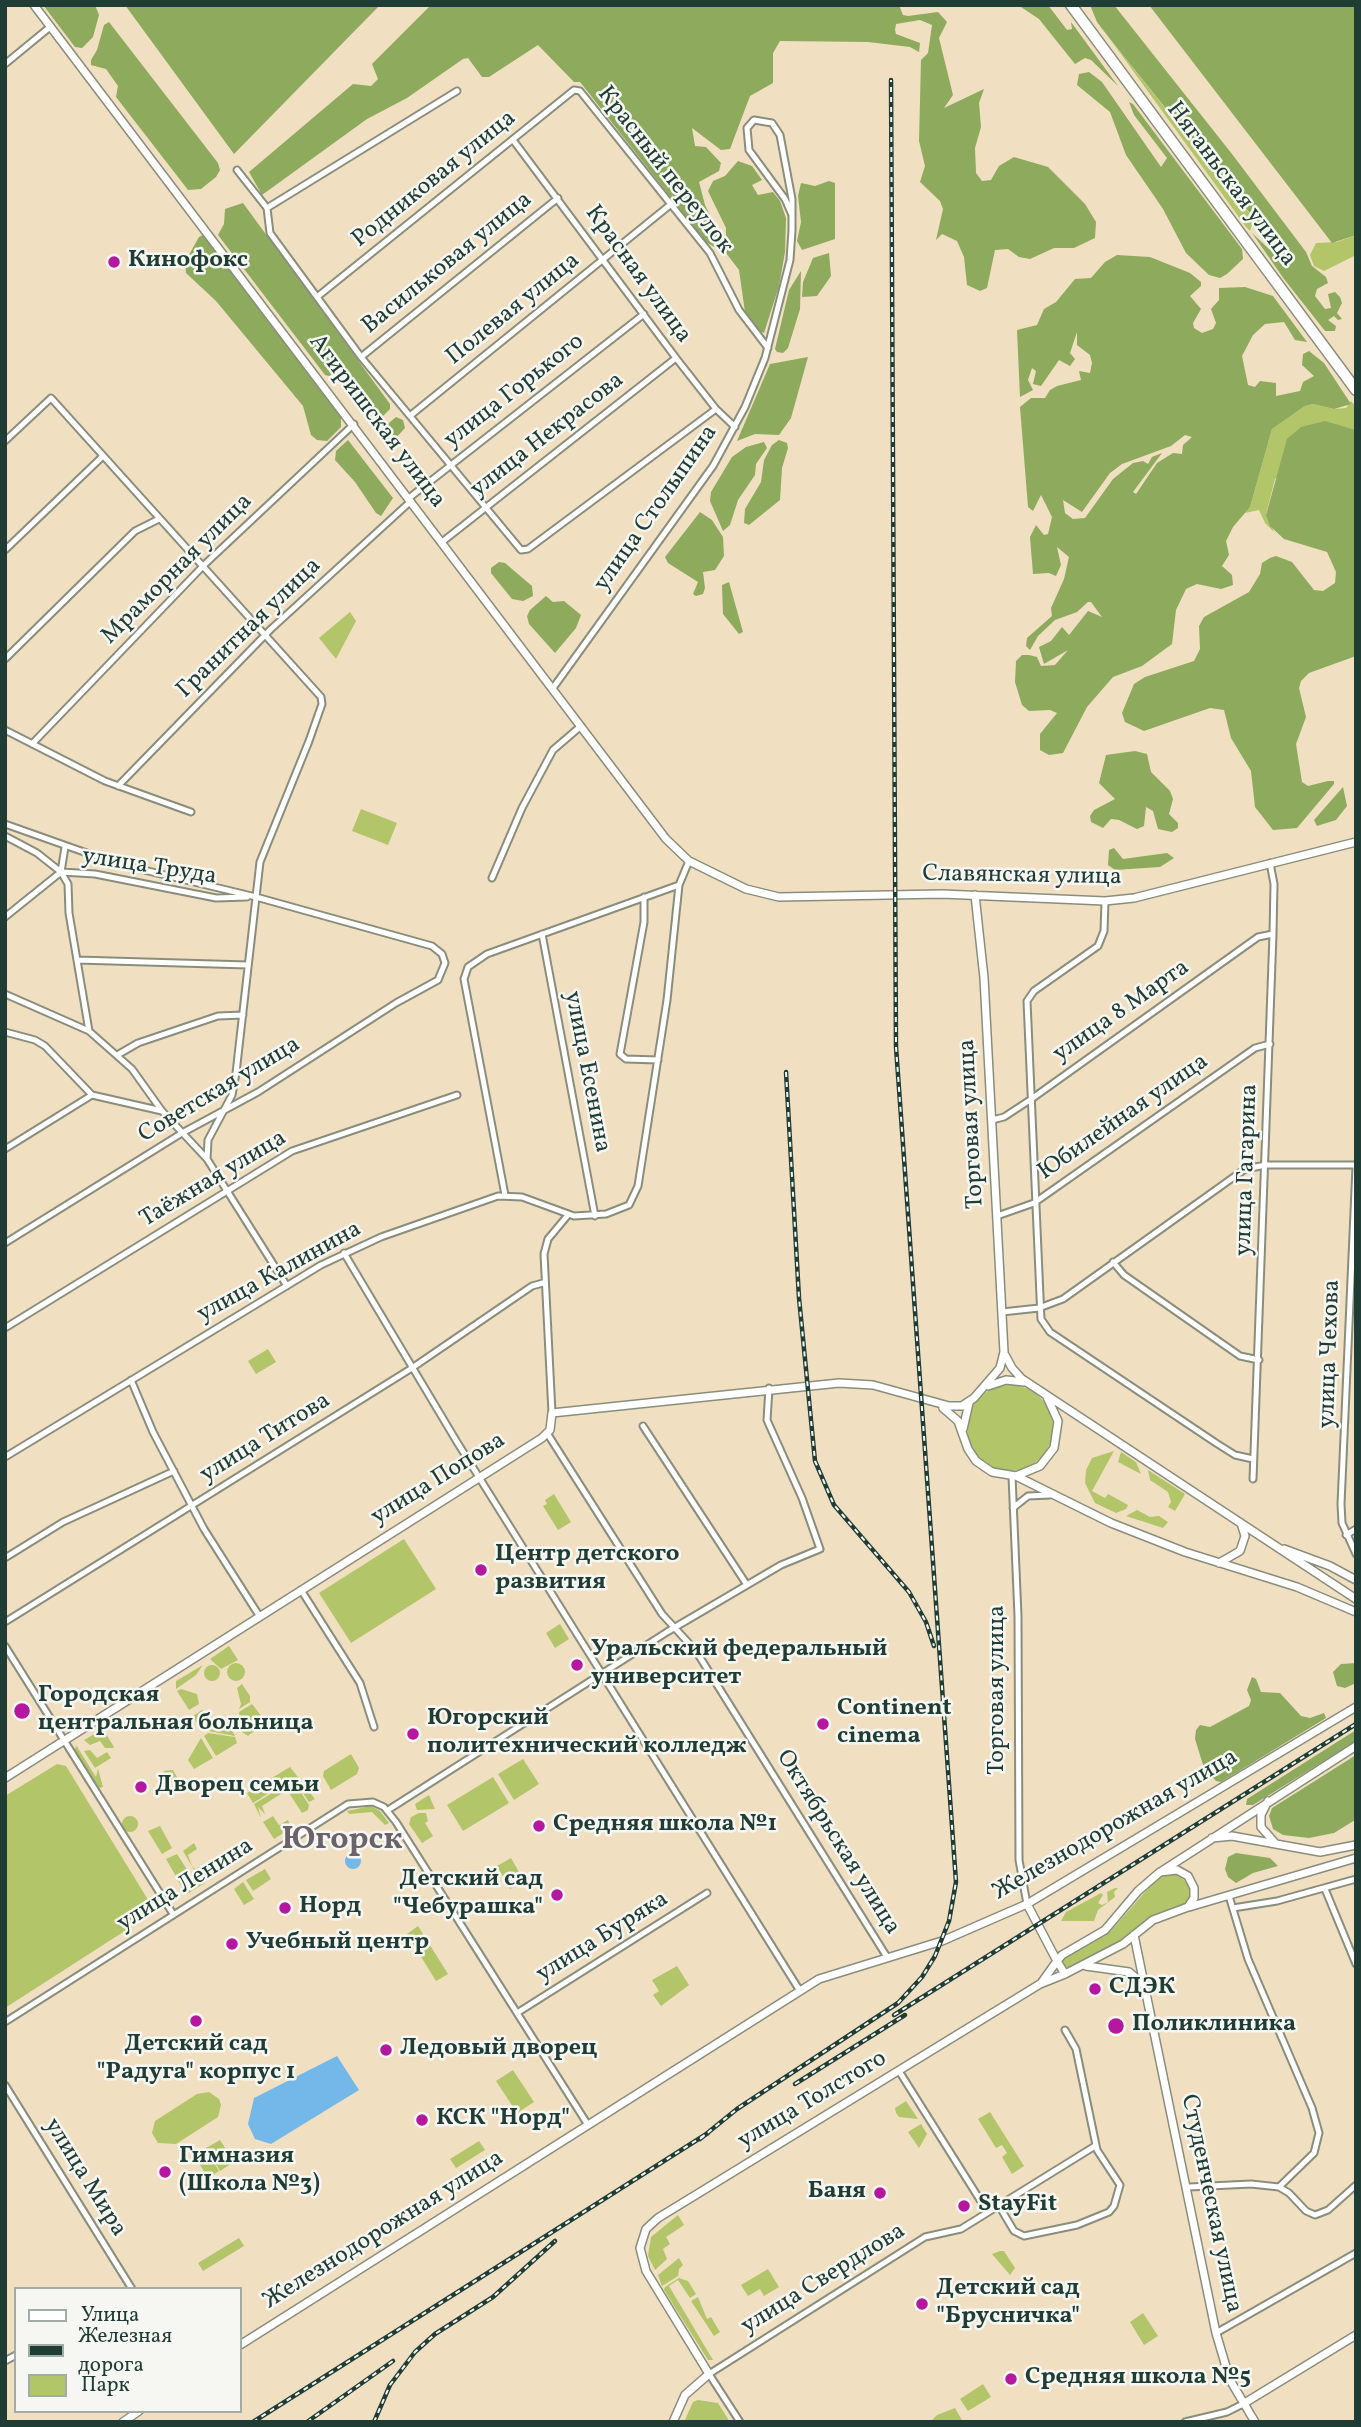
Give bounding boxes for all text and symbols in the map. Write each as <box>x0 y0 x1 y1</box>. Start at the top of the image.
street label: Красный переулок <box>590 81 738 261</box>
street label: Няганьская улица <box>1159 97 1301 273</box>
street label: Родниковая улица <box>347 105 523 255</box>
street label: Васильковая улица <box>357 187 539 341</box>
street label: Красная улица <box>577 200 697 350</box>
street label: Полевая улица <box>441 247 587 373</box>
place label: Кинофокс <box>128 248 248 276</box>
marker: Кинофокс <box>106 254 122 270</box>
street label: улица Горького <box>439 328 591 456</box>
street label: Агиришская улица <box>301 330 451 514</box>
street label: улица Некрасова <box>465 367 631 505</box>
street label: улица Столыпина <box>589 420 725 598</box>
street label: Мраморная улица <box>97 489 259 651</box>
street label: Гранитная улица <box>172 553 328 705</box>
street label: улица Труда <box>80 843 218 893</box>
street label: Славянская улица <box>922 861 1122 893</box>
street label: улица 8 Марта <box>1048 954 1196 1070</box>
street label: улица Есенина <box>556 989 616 1155</box>
street label: Советская улица <box>134 1031 306 1151</box>
street label: Торговая улица <box>954 1038 992 1210</box>
street label: Юбилейная улица <box>1033 1048 1215 1188</box>
street label: улица Гагарина <box>1231 1083 1265 1257</box>
street label: Таёжная улица <box>136 1125 292 1235</box>
street label: улица Калинина <box>193 1216 367 1330</box>
street label: улица Чехова <box>1314 1279 1348 1429</box>
street label: улица Титова <box>196 1388 336 1490</box>
street label: улица Попова <box>366 1427 512 1533</box>
place label: Центр детского развития <box>495 1542 679 1598</box>
marker: Центр детского развития <box>473 1562 489 1578</box>
street label: Торговая улица <box>985 1605 1013 1775</box>
place label: Уральский федеральный университет <box>591 1637 887 1693</box>
marker: Уральский федеральный университет <box>569 1657 585 1673</box>
place label: Городская центральная больница <box>38 1683 314 1739</box>
place label: Continent cinema <box>837 1696 952 1752</box>
marker: Городская центральная больница <box>12 1701 32 1721</box>
place label: Югорский политехнический колледж <box>427 1706 747 1762</box>
marker: Continent cinema <box>815 1716 831 1732</box>
marker: Югорский политехнический колледж <box>405 1726 421 1742</box>
street label: Железнодорожная улица <box>988 1744 1244 1908</box>
street label: Октябрьская улица <box>768 1745 906 1941</box>
place label: Дворец семьи <box>155 1773 319 1801</box>
marker: Дворец семьи <box>133 1779 149 1795</box>
place label: Средняя школа №1 <box>553 1812 777 1840</box>
marker: Средняя школа №1 <box>531 1818 547 1834</box>
district label: Югорск <box>281 1823 403 1861</box>
street label: улица Ленина <box>113 1833 259 1939</box>
place label: Детский сад "Чебурашка" <box>393 1867 543 1923</box>
street label: улица Буряка <box>532 1886 674 1990</box>
marker: Детский сад "Чебурашка" <box>549 1887 565 1903</box>
place label: Норд <box>299 1894 361 1922</box>
marker: Норд <box>277 1900 293 1916</box>
place label: Учебный центр <box>246 1930 429 1958</box>
marker: Учебный центр <box>224 1936 240 1952</box>
place label: СДЭК <box>1109 1975 1175 2003</box>
marker: СДЭК <box>1087 1981 1103 1997</box>
place label: Поликлиника <box>1132 2012 1296 2040</box>
marker: Детский сад "Радуга" корпус 1 <box>188 2013 204 2029</box>
marker: Поликлиника <box>1106 2016 1126 2036</box>
place label: Детский сад "Радуга" корпус 1 <box>96 2032 296 2088</box>
place label: Ледовый дворец <box>400 2036 597 2064</box>
marker: Ледовый дворец <box>378 2042 394 2058</box>
street label: улица Толстого <box>733 2045 893 2157</box>
street label: Студенческая улица <box>1173 2092 1247 2316</box>
place label: КСК "Норд" <box>436 2106 570 2134</box>
marker: КСК "Норд" <box>414 2112 430 2128</box>
street label: улица Мира <box>36 2113 132 2243</box>
place label: Гимназия (Школа №3) <box>179 2144 320 2200</box>
street label: Железнодорожная улица <box>258 2145 510 2317</box>
marker: Гимназия (Школа №3) <box>157 2164 173 2180</box>
place label: Баня <box>808 2179 866 2207</box>
marker: Баня <box>872 2185 888 2201</box>
place label: StayFit <box>978 2192 1057 2220</box>
marker: StayFit <box>956 2198 972 2214</box>
street label: улица Свердлова <box>737 2218 911 2342</box>
place label: Детский сад "Брусничка" <box>936 2276 1080 2332</box>
legend <box>14 2287 242 2413</box>
marker: Детский сад "Брусничка" <box>914 2296 930 2312</box>
text: Улица <box>81 2301 139 2330</box>
text: Железная дорога <box>78 2322 172 2380</box>
place label: Средняя школа №5 <box>1025 2365 1251 2393</box>
text: Парк <box>81 2371 130 2400</box>
marker: Средняя школа №5 <box>1003 2371 1019 2387</box>

